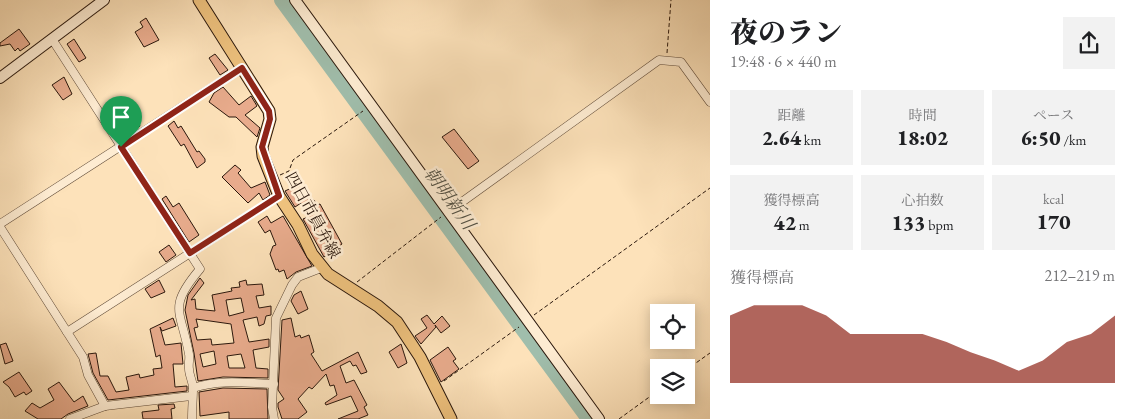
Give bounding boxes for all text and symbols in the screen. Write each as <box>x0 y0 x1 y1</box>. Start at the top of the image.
text: 夜のラン <box>730 14 842 50</box>
button: share <box>1063 17 1115 69</box>
text: 19:48 · 6 × 440 m <box>730 51 837 72</box>
pin <box>100 96 142 147</box>
icon: arrive <box>107 103 135 131</box>
text: 距離 <box>778 106 806 124</box>
text: 時間 <box>909 106 937 124</box>
text: ペース <box>1033 106 1074 124</box>
text: 2.64 <box>762 124 801 151</box>
text: 18:02 <box>897 124 948 151</box>
text: 6:50 <box>1021 124 1061 151</box>
text: km <box>801 131 821 149</box>
text: /km <box>1061 131 1086 149</box>
water label: 朝明新川 <box>420 162 482 236</box>
street label: 四日市員弁線 <box>281 168 345 262</box>
text: kcal <box>1043 190 1064 208</box>
text: 獲得標高 <box>764 191 820 209</box>
text: 心拍数 <box>902 191 944 209</box>
text: 170 <box>1036 208 1071 235</box>
text: 42 <box>773 209 796 236</box>
text: 133 <box>891 209 925 236</box>
text: m <box>796 216 810 234</box>
text: bpm <box>925 216 954 234</box>
text: 212–219 m <box>1044 265 1115 286</box>
text: 獲得標高 <box>730 267 794 288</box>
map controls <box>650 304 695 404</box>
button: locate <box>650 304 695 349</box>
button: layers <box>650 359 695 404</box>

